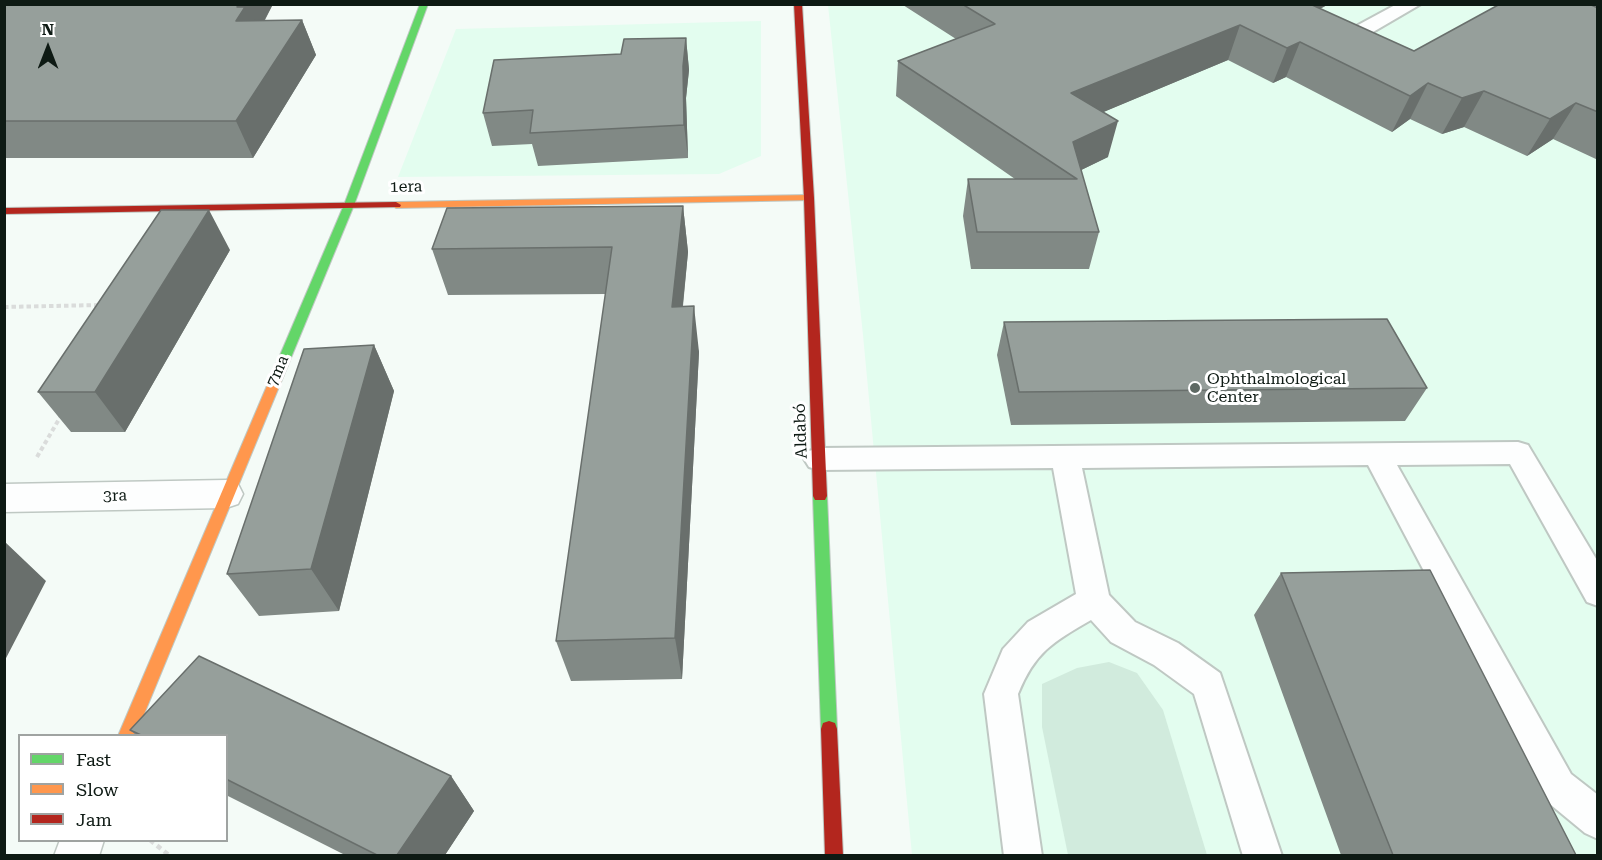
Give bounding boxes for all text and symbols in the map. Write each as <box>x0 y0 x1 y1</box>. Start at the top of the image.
north arrow <box>18 18 78 78</box>
text: N <box>42 20 54 39</box>
street label: 1era <box>389 177 423 197</box>
street label: 7ma <box>263 352 293 390</box>
place label: Ophthalmological Center <box>1207 369 1346 407</box>
marker: Ophthalmological Center <box>1188 381 1202 395</box>
street label: Aldabó <box>790 403 812 459</box>
street label: 3ra <box>103 486 127 506</box>
legend <box>18 734 228 842</box>
text: Fast <box>76 749 111 770</box>
text: Slow <box>76 779 118 800</box>
text: Jam <box>76 809 112 830</box>

